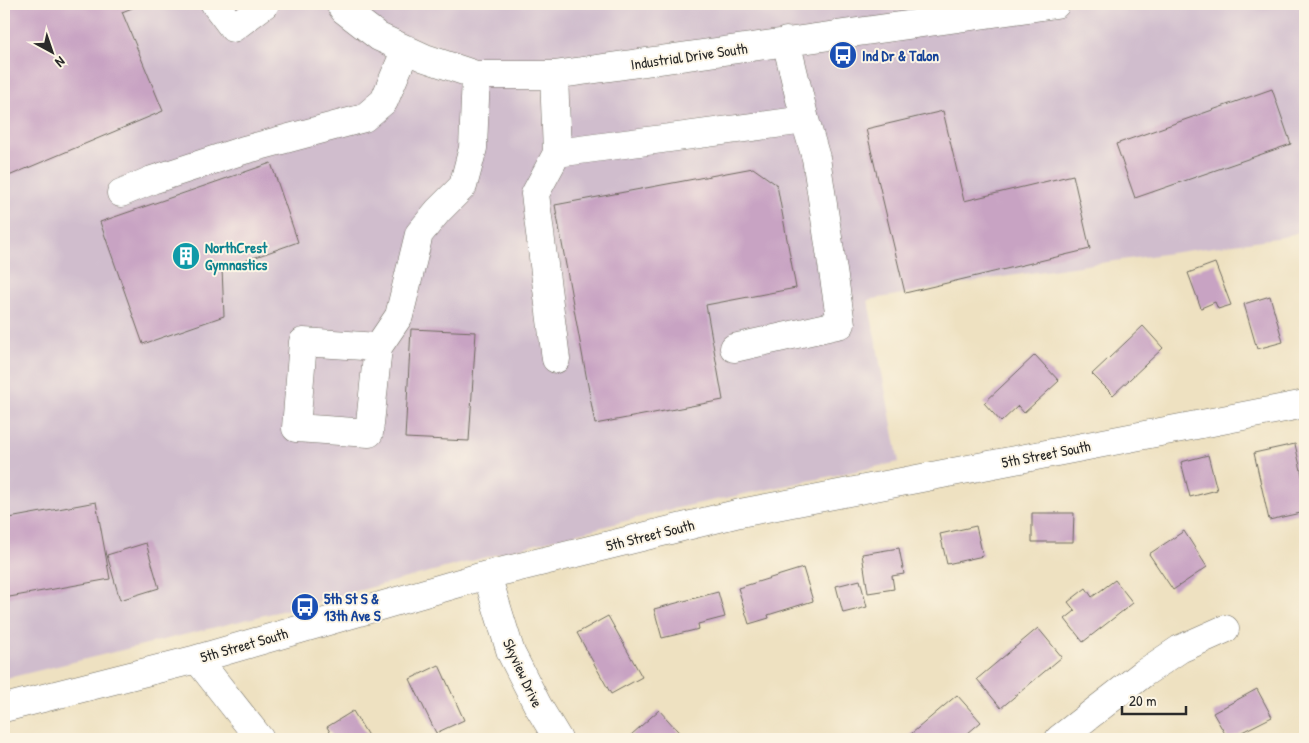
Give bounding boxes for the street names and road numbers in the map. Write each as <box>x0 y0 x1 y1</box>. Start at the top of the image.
street label: Industrial Drive South <box>629 37 749 75</box>
street label: 5th Street South <box>1000 435 1092 473</box>
street label: 5th Street South <box>604 514 696 556</box>
street label: 5th Street South <box>198 622 290 668</box>
street label: Skyview Drive <box>498 635 548 711</box>

